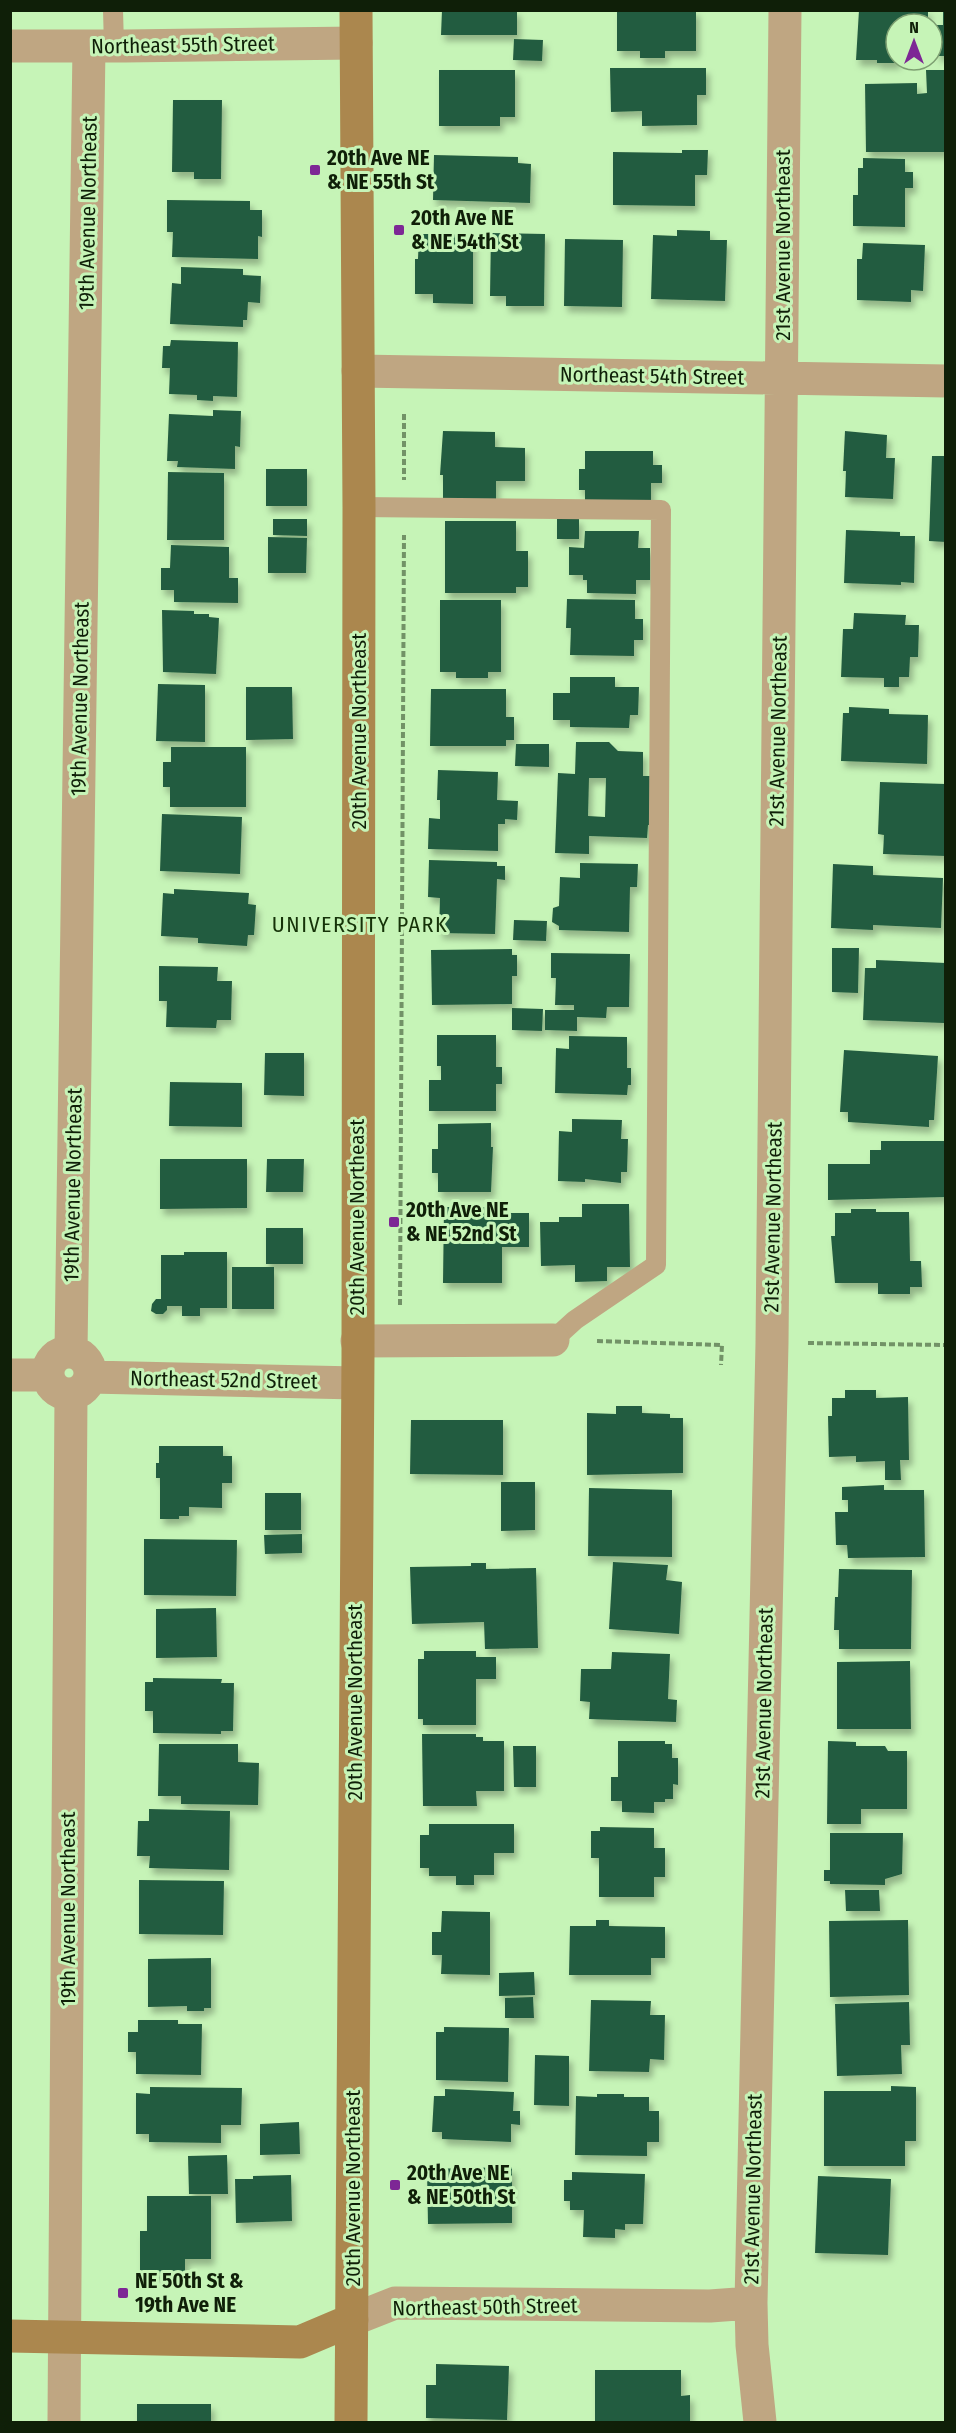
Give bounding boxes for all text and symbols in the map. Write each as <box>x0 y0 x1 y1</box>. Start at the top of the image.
north arrow <box>884 12 944 72</box>
text: N <box>909 18 919 37</box>
street label: Northeast 55th Street <box>91 30 275 60</box>
street label: 19th Avenue Northeast <box>73 115 103 310</box>
place label: 20th Ave NE & NE 55th St <box>326 145 435 195</box>
street label: 21st Avenue Northeast <box>770 149 796 341</box>
marker: 20th Ave NE & NE 55th St <box>308 163 322 177</box>
place label: 20th Ave NE & NE 54th St <box>410 205 520 255</box>
marker: 20th Ave NE & NE 54th St <box>392 223 406 237</box>
street label: Northeast 54th Street <box>560 361 745 391</box>
street label: 19th Avenue Northeast <box>65 601 95 796</box>
street label: 20th Avenue Northeast <box>346 633 372 829</box>
street label: 21st Avenue Northeast <box>763 635 793 827</box>
district label: UNIVERSITY PARK <box>272 911 448 938</box>
street label: 19th Avenue Northeast <box>58 1087 88 1282</box>
street label: 20th Avenue Northeast <box>344 1119 370 1315</box>
street label: 21st Avenue Northeast <box>758 1121 788 1313</box>
place label: 20th Ave NE & NE 52nd St <box>405 1197 517 1247</box>
marker: 20th Ave NE & NE 52nd St <box>387 1215 401 1229</box>
street label: Northeast 52nd Street <box>130 1365 318 1395</box>
street label: 20th Avenue Northeast <box>342 1604 368 1800</box>
street label: 21st Avenue Northeast <box>749 1607 779 1799</box>
street label: 19th Avenue Northeast <box>55 1812 81 2006</box>
street label: 20th Avenue Northeast <box>340 2090 366 2286</box>
street label: 21st Avenue Northeast <box>738 2093 768 2285</box>
place label: 20th Ave NE & NE 50th St <box>406 2160 516 2210</box>
marker: 20th Ave NE & NE 50th St <box>388 2178 402 2192</box>
place label: NE 50th St & 19th Ave NE <box>135 2268 244 2318</box>
marker: NE 50th St & 19th Ave NE <box>116 2286 130 2300</box>
street label: Northeast 50th Street <box>392 2292 578 2322</box>

